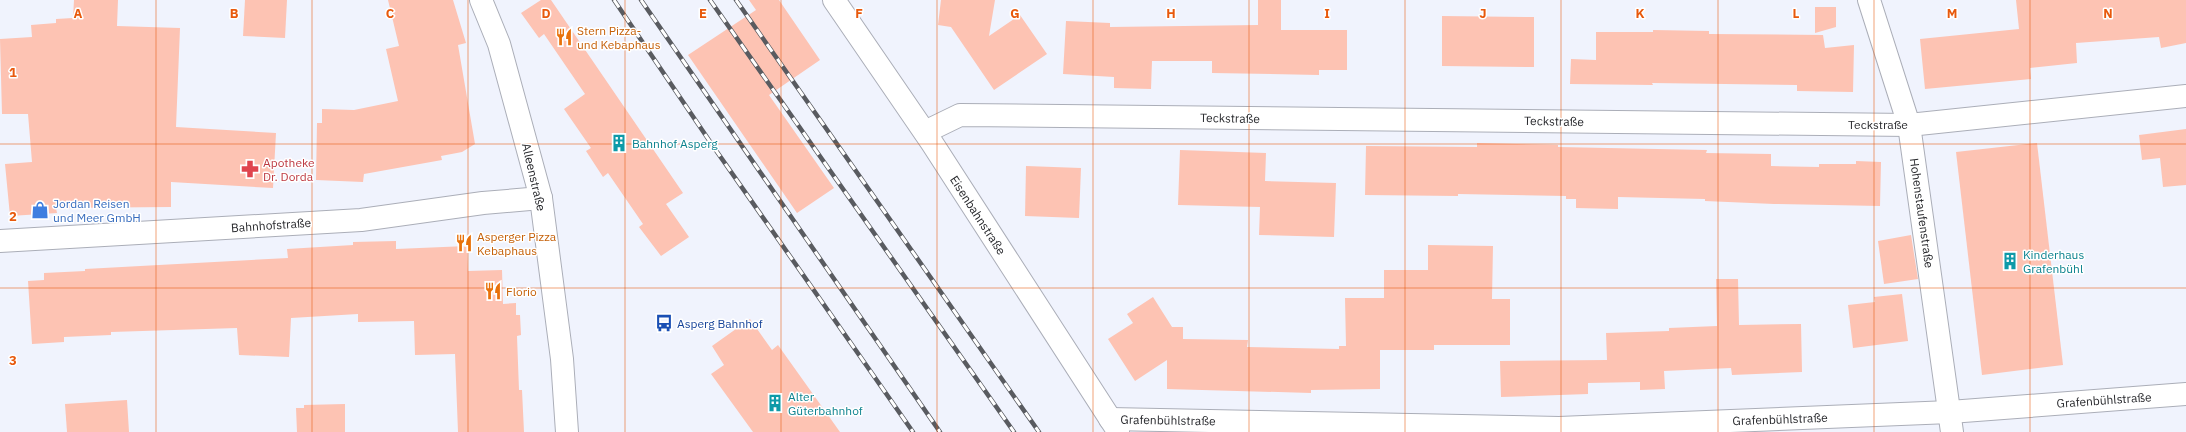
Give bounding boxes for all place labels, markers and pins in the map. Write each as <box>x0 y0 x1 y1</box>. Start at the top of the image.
place label: Stern Pizza- und Kebaphaus <box>577 23 661 52</box>
restaurant icon: Stern Pizza- und Kebaphaus <box>554 27 574 47</box>
building icon: Bahnhof Asperg <box>609 133 629 153</box>
place label: Bahnhof Asperg <box>632 136 718 151</box>
place label: Apotheke Dr. Dorda <box>263 155 315 184</box>
pharmacy icon: Apotheke Dr. Dorda <box>240 159 260 179</box>
place label: Jordan Reisen und Meer GmbH <box>53 196 141 225</box>
shop icon: Jordan Reisen und Meer GmbH <box>30 200 50 220</box>
place label: Asperger Pizza Kebaphaus <box>477 229 557 258</box>
restaurant icon: Asperger Pizza Kebaphaus <box>454 233 474 253</box>
place label: Kinderhaus Grafenbühl <box>2023 247 2084 276</box>
building icon: Kinderhaus Grafenbühl <box>2000 251 2020 271</box>
restaurant icon: Florio <box>483 281 503 301</box>
place label: Florio <box>506 284 537 299</box>
bus stop icon: Asperg Bahnhof <box>654 313 674 333</box>
place label: Asperg Bahnhof <box>677 316 763 331</box>
place label: Alter Güterbahnhof <box>788 389 863 418</box>
building icon: Alter Güterbahnhof <box>765 393 785 413</box>

